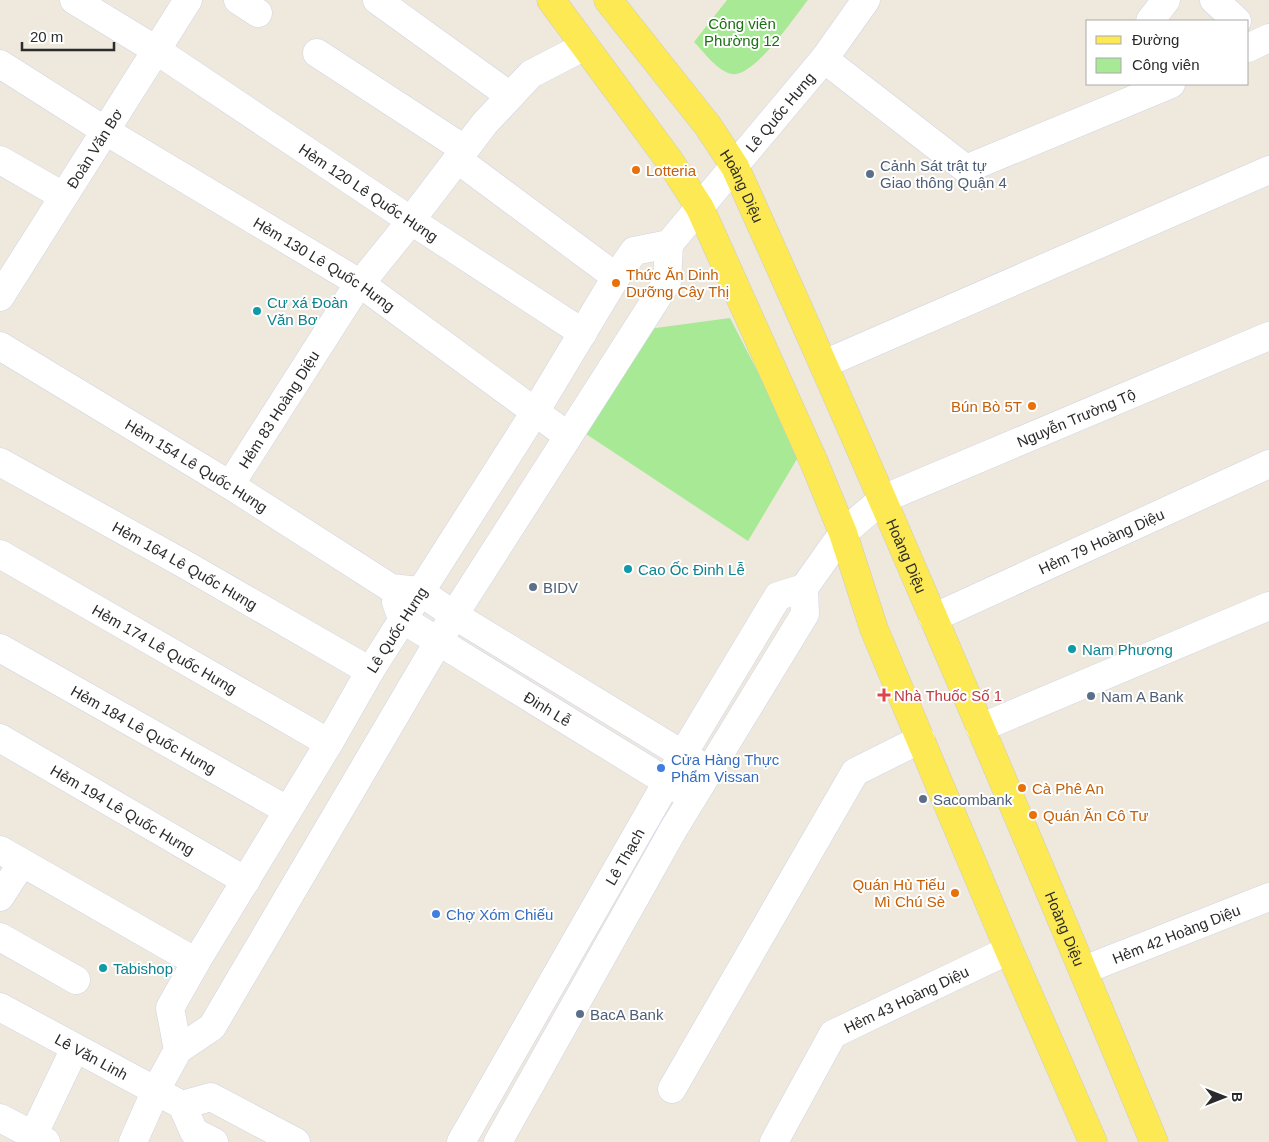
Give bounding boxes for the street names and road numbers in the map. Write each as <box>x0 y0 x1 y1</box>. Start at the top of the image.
street label: Lê Quốc Hưng <box>742 69 818 155</box>
street label: Đoàn Văn Bơ <box>63 105 126 191</box>
street label: Hẻm 120 Lê Quốc Hưng <box>296 140 442 245</box>
street label: Hoàng Diệu <box>717 146 767 225</box>
street label: Hẻm 130 Lê Quốc Hưng <box>251 213 398 315</box>
street label: Hẻm 83 Hoàng Diệu <box>235 347 322 471</box>
street label: Nguyễn Trường Tộ <box>1014 385 1138 450</box>
street label: Hẻm 154 Lê Quốc Hưng <box>122 415 271 515</box>
street label: Hẻm 79 Hoàng Diệu <box>1036 505 1167 577</box>
street label: Hoàng Diệu <box>883 516 930 595</box>
street label: Hẻm 164 Lê Quốc Hưng <box>110 518 261 613</box>
street label: Lê Quốc Hưng <box>363 583 430 675</box>
street label: Hẻm 174 Lê Quốc Hưng <box>90 601 240 697</box>
street label: Hẻm 184 Lê Quốc Hưng <box>68 682 219 777</box>
street label: Ðinh Lễ <box>521 688 574 729</box>
street label: Hẻm 194 Lê Quốc Hưng <box>48 761 198 858</box>
street label: Lê Thạch <box>602 825 647 888</box>
street label: Hoàng Diệu <box>1042 889 1088 968</box>
street label: Hẻm 42 Hoàng Diệu <box>1110 901 1242 967</box>
street label: Hẻm 43 Hoàng Diệu <box>841 962 971 1036</box>
street label: Lê Văn Linh <box>52 1030 131 1083</box>

